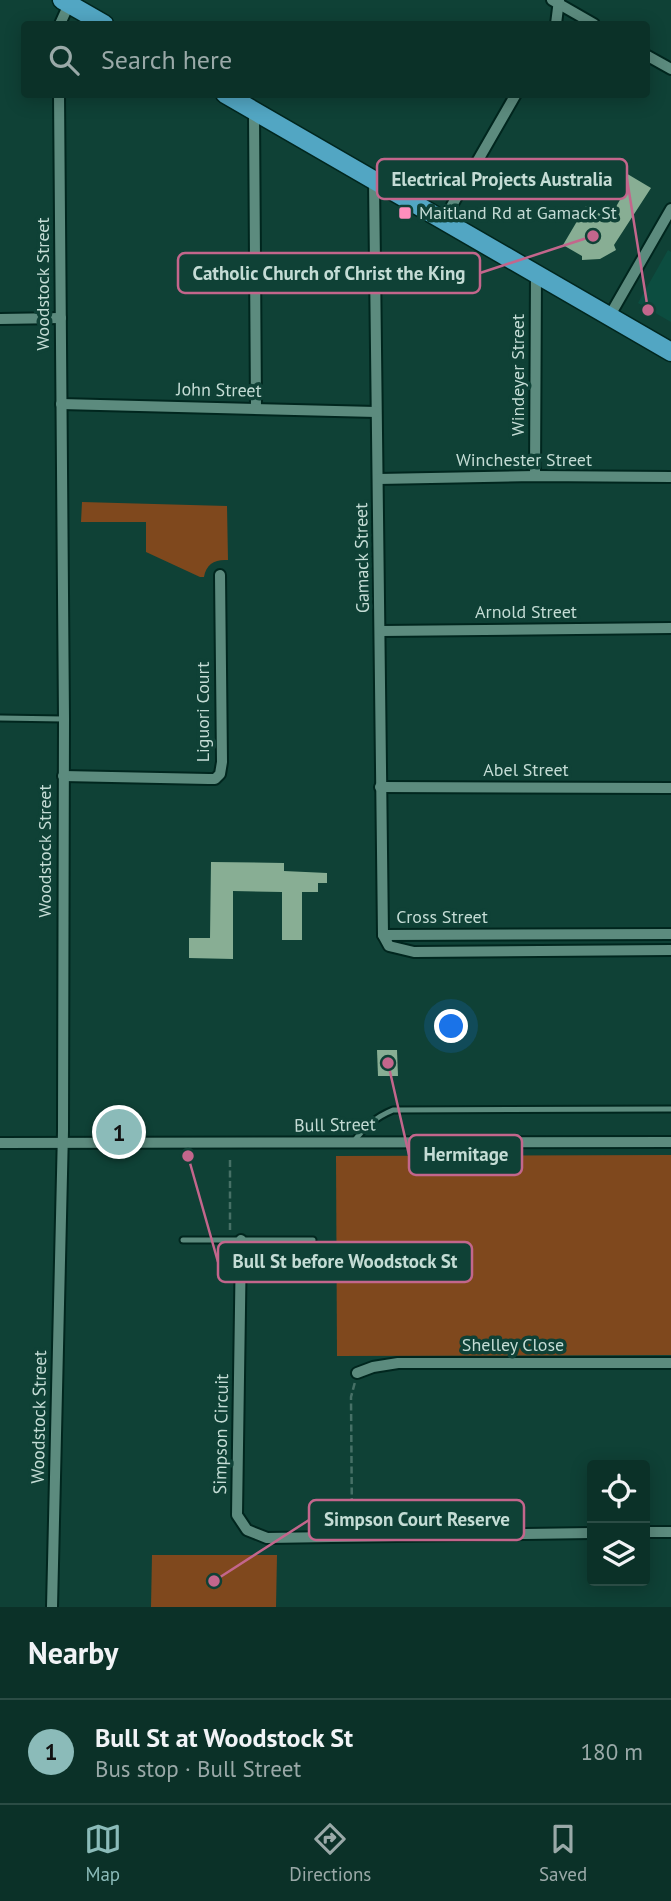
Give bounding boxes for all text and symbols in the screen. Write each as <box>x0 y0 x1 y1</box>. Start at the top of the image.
search box <box>21 21 650 98</box>
icon: search <box>45 41 83 79</box>
text: Search here <box>101 43 232 76</box>
callout: Electrical Projects Australia <box>377 159 627 199</box>
text: Electrical Projects Australia <box>391 167 613 191</box>
place label: Maitland Rd at Gamack St <box>419 201 617 224</box>
marker: Maitland Rd at Gamack St <box>397 205 413 221</box>
street label: Woodstock Street <box>31 217 54 351</box>
callout: Catholic Church of Christ the King <box>178 253 480 293</box>
text: Catholic Church of Christ the King <box>192 261 466 285</box>
street label: Windeyer Street <box>506 314 529 436</box>
street label: John Street <box>175 377 262 402</box>
street label: Winchester Street <box>456 448 592 471</box>
street label: Gamack Street <box>349 503 374 613</box>
street label: Arnold Street <box>475 600 577 623</box>
street label: Liguori Court <box>191 662 214 762</box>
street label: Abel Street <box>483 758 569 781</box>
street label: Woodstock Street <box>33 784 56 918</box>
street label: Cross Street <box>396 905 488 928</box>
your location <box>434 1009 468 1043</box>
pin: 1 <box>96 1106 142 1158</box>
street label: Bull Street <box>294 1112 376 1137</box>
callout: Hermitage <box>409 1135 522 1175</box>
text: Hermitage <box>424 1142 509 1166</box>
callout: Bull St before Woodstock St <box>218 1242 472 1282</box>
text: Bull St before Woodstock St <box>233 1249 458 1273</box>
street label: Shelley Close <box>462 1333 564 1356</box>
street label: Woodstock Street <box>26 1350 51 1484</box>
street label: Simpson Circuit <box>208 1374 233 1494</box>
map controls <box>587 1460 650 1586</box>
button: locate <box>587 1460 650 1523</box>
callout: Simpson Court Reserve <box>309 1500 524 1540</box>
text: Simpson Court Reserve <box>324 1507 510 1531</box>
button: layers <box>587 1523 650 1586</box>
text: Nearby <box>28 1633 118 1672</box>
text: Bull St at Woodstock St <box>95 1721 353 1754</box>
text: 1 <box>44 1737 58 1766</box>
text: 180 m <box>581 1737 643 1766</box>
text: Bus stop · Bull Street <box>95 1754 301 1783</box>
tab: Map <box>84 1820 122 1886</box>
tab: Directions <box>289 1820 371 1886</box>
tab: Saved <box>539 1820 587 1886</box>

